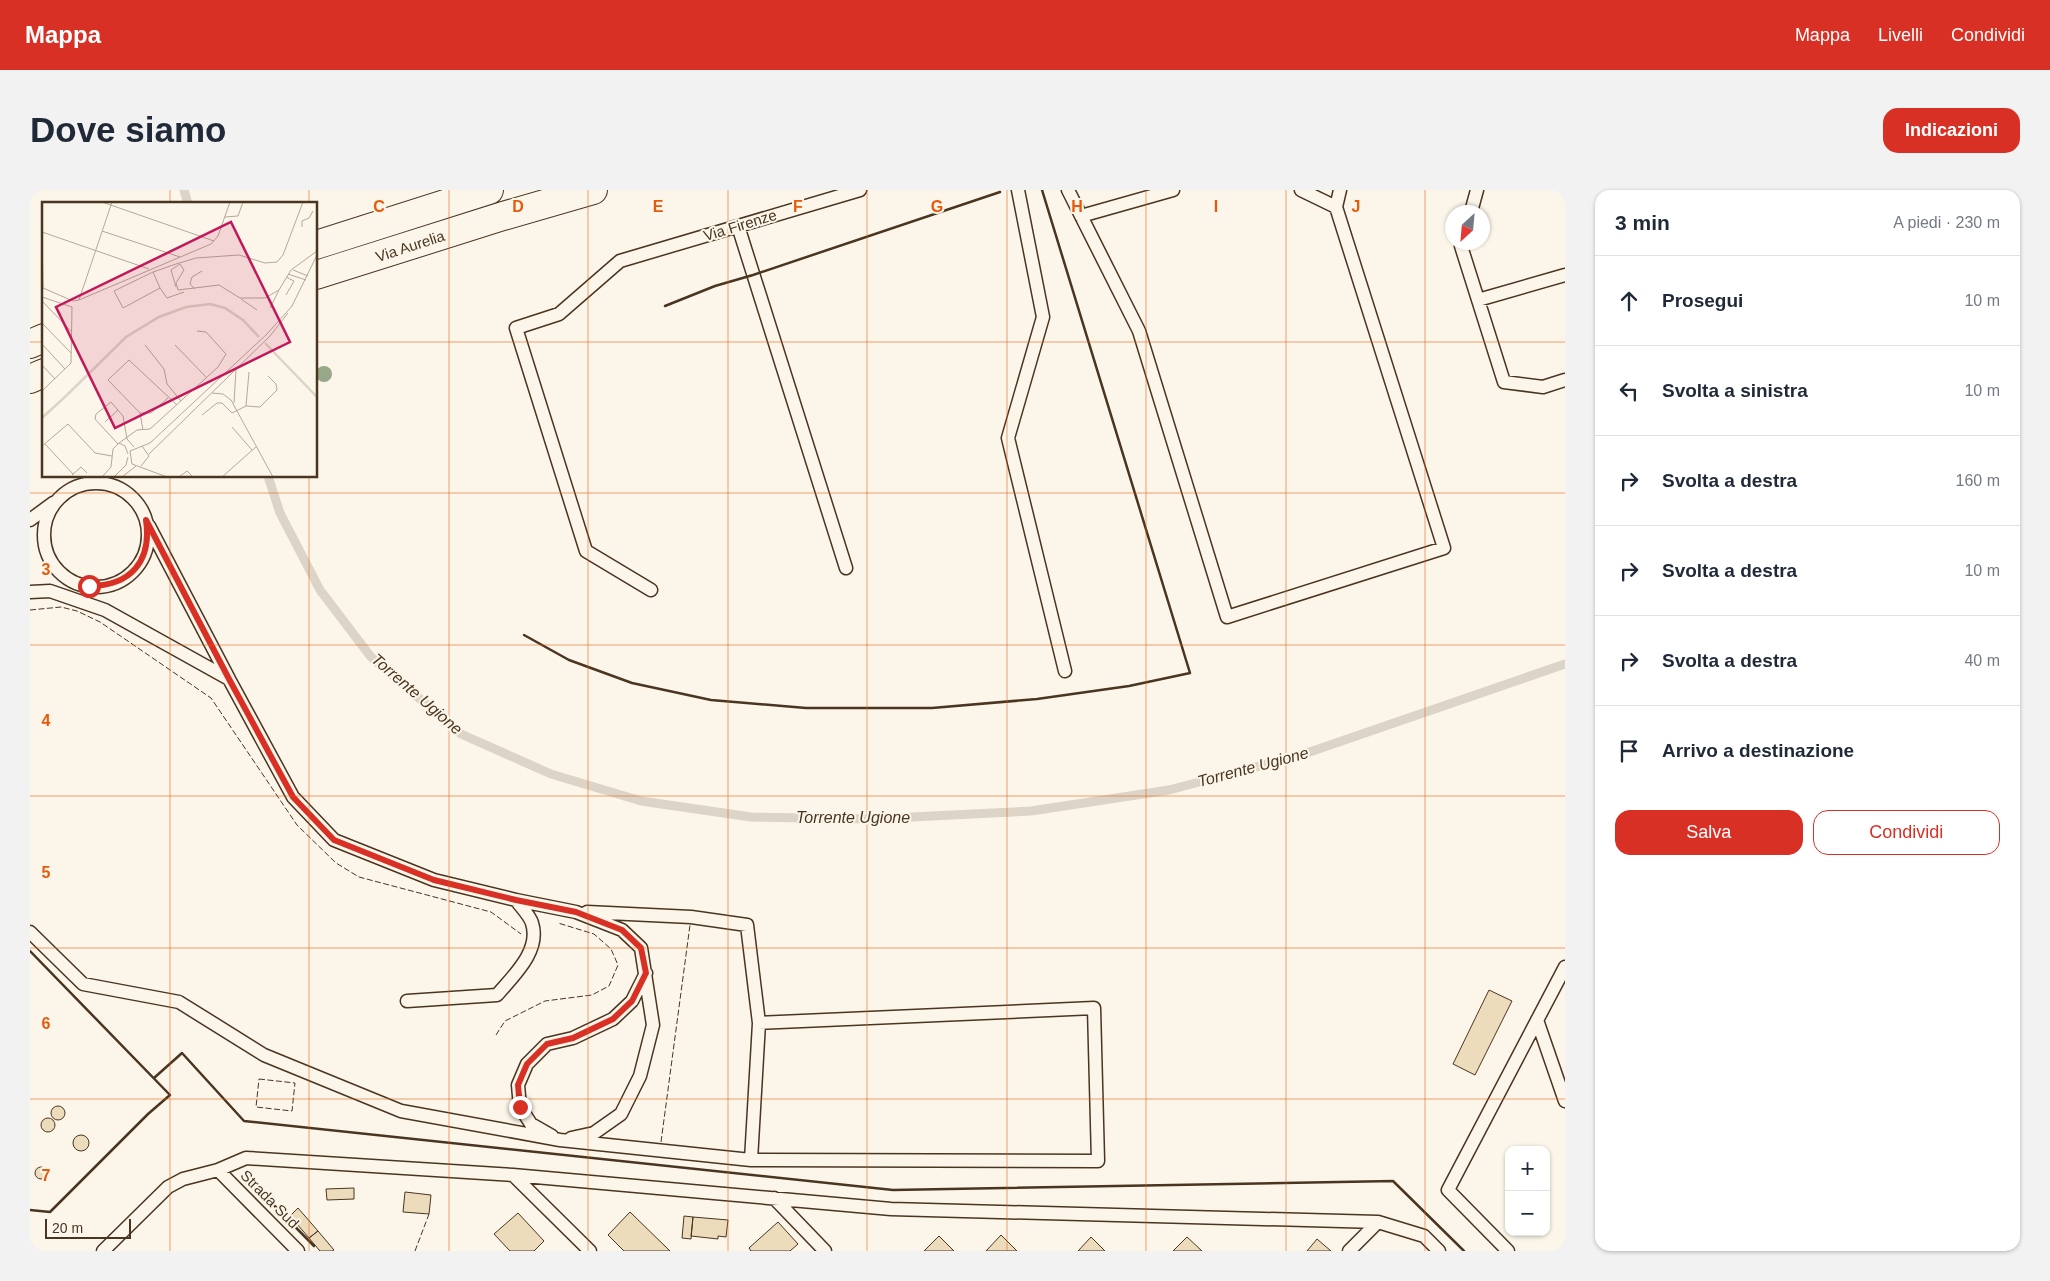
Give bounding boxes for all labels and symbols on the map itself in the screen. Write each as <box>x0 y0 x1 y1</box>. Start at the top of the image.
text: C <box>373 198 385 215</box>
text: D <box>512 198 524 215</box>
text: E <box>653 198 664 215</box>
text: F <box>793 198 803 215</box>
text: G <box>931 198 943 215</box>
text: H <box>1071 198 1083 215</box>
text: I <box>1214 198 1218 215</box>
text: J <box>1352 198 1360 215</box>
inset map <box>42 202 318 478</box>
north arrow <box>1445 205 1490 250</box>
street label: Via Firenze <box>701 206 779 244</box>
street label: Via Aurelia <box>373 227 447 265</box>
text: 3 <box>42 561 51 578</box>
route start <box>78 575 101 598</box>
water label: Torrente Ugione <box>368 650 466 738</box>
text: 4 <box>42 712 51 729</box>
water label: Torrente Ugione <box>1196 744 1310 790</box>
water label: Torrente Ugione <box>796 809 910 826</box>
text: 5 <box>42 864 51 881</box>
text: 6 <box>42 1015 51 1032</box>
route end <box>509 1096 532 1119</box>
street label: Strada Sud <box>237 1166 303 1232</box>
text: 7 <box>42 1167 51 1184</box>
scale bar <box>45 1216 131 1239</box>

